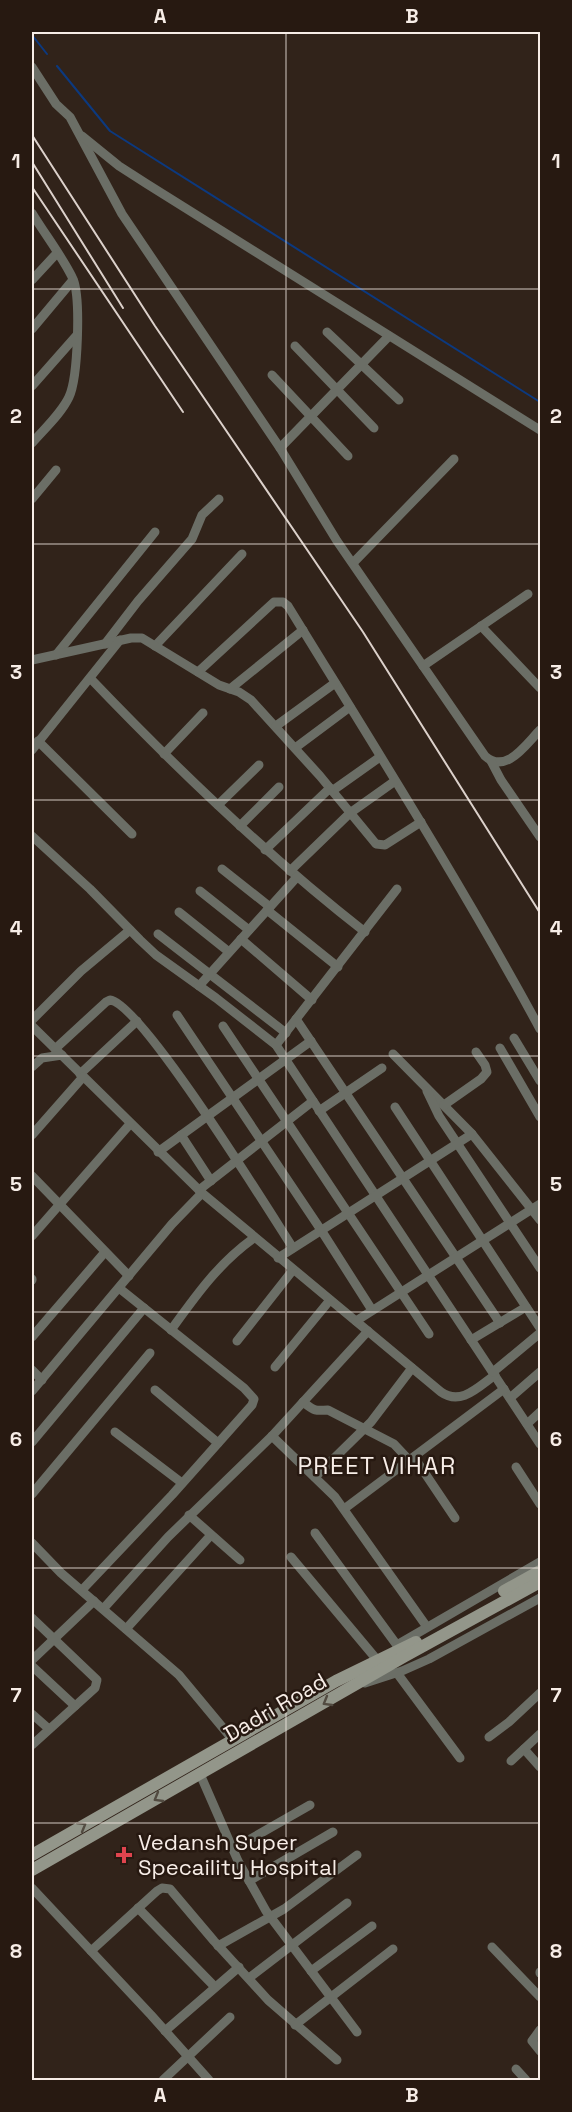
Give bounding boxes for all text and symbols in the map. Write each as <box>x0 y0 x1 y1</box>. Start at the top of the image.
text: A <box>154 3 167 29</box>
text: B <box>405 3 419 29</box>
text: 1 <box>11 148 21 174</box>
text: 1 <box>551 148 561 174</box>
text: 2 <box>10 403 22 429</box>
text: 2 <box>550 403 562 429</box>
text: 3 <box>10 659 22 685</box>
text: 3 <box>550 659 562 685</box>
text: 4 <box>10 915 23 941</box>
text: 4 <box>550 915 563 941</box>
text: 5 <box>10 1171 22 1197</box>
text: 5 <box>550 1171 562 1197</box>
text: 6 <box>10 1426 22 1452</box>
text: 6 <box>550 1426 562 1452</box>
district label: PREET VIHAR <box>297 1450 457 1481</box>
street label: Dadri Road <box>218 1666 332 1748</box>
text: 7 <box>10 1682 22 1708</box>
text: 7 <box>550 1682 562 1708</box>
one-way arrow <box>323 1694 333 1706</box>
one-way arrow <box>154 1791 164 1802</box>
one-way arrow <box>76 1822 86 1833</box>
place label: Vedansh Super Specaility Hospital <box>138 1828 337 1881</box>
marker: Vedansh Super Specaility Hospital <box>115 1846 133 1864</box>
text: 8 <box>10 1938 22 1964</box>
text: 8 <box>550 1938 562 1964</box>
text: A <box>154 2082 167 2108</box>
text: B <box>405 2082 419 2108</box>

